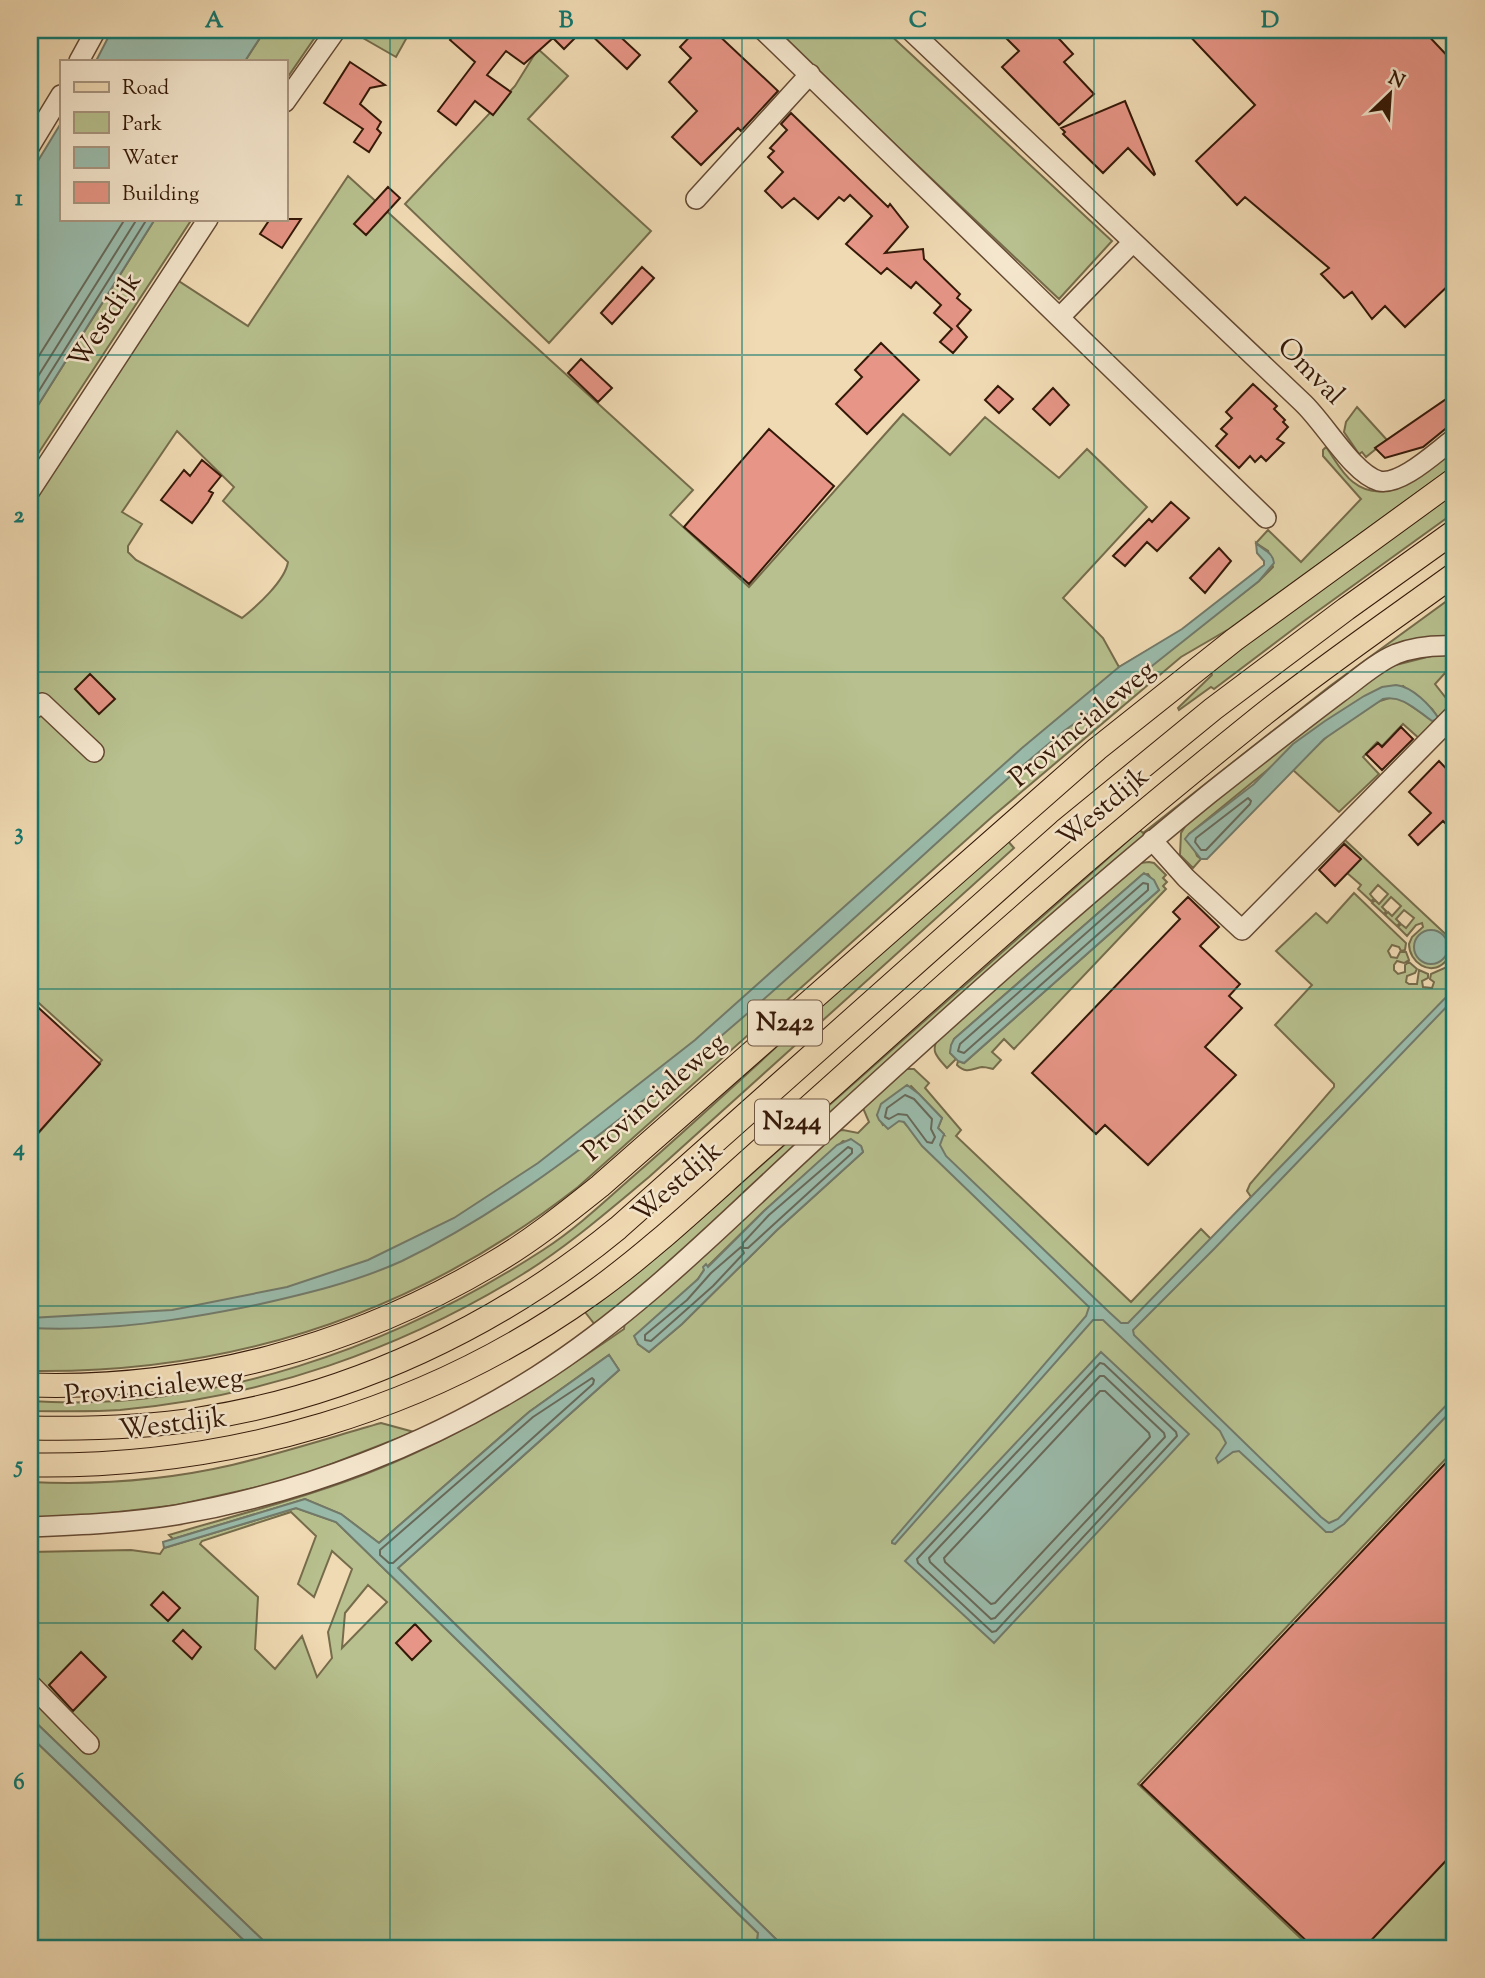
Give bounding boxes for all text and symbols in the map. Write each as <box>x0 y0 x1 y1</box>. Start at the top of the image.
text: A <box>205 5 224 38</box>
text: B <box>559 5 574 38</box>
text: C <box>909 5 927 38</box>
text: D <box>1261 5 1279 38</box>
legend <box>60 60 287 220</box>
north arrow <box>1356 60 1426 130</box>
text: N <box>1384 65 1409 96</box>
text: Road <box>122 74 169 104</box>
text: Park <box>122 110 163 140</box>
text: Water <box>122 144 179 174</box>
text: Building <box>122 180 199 210</box>
text: 1 <box>15 183 23 216</box>
street label: Westdijk <box>60 264 152 378</box>
street label: Omval <box>1267 329 1353 415</box>
text: 2 <box>14 500 25 533</box>
street label: Provincialeweg <box>1001 652 1165 798</box>
street label: Westdijk <box>1049 758 1159 858</box>
text: 3 <box>14 817 24 850</box>
road number: N242 <box>748 1000 822 1046</box>
street label: Provincialeweg <box>574 1024 736 1172</box>
road number: N244 <box>755 1100 829 1144</box>
street label: Westdijk <box>624 1132 732 1234</box>
text: 4 <box>12 1133 25 1166</box>
street label: Provincialeweg <box>63 1359 245 1417</box>
street label: Westdijk <box>117 1399 229 1451</box>
text: 5 <box>13 1450 23 1483</box>
text: 6 <box>13 1767 25 1800</box>

